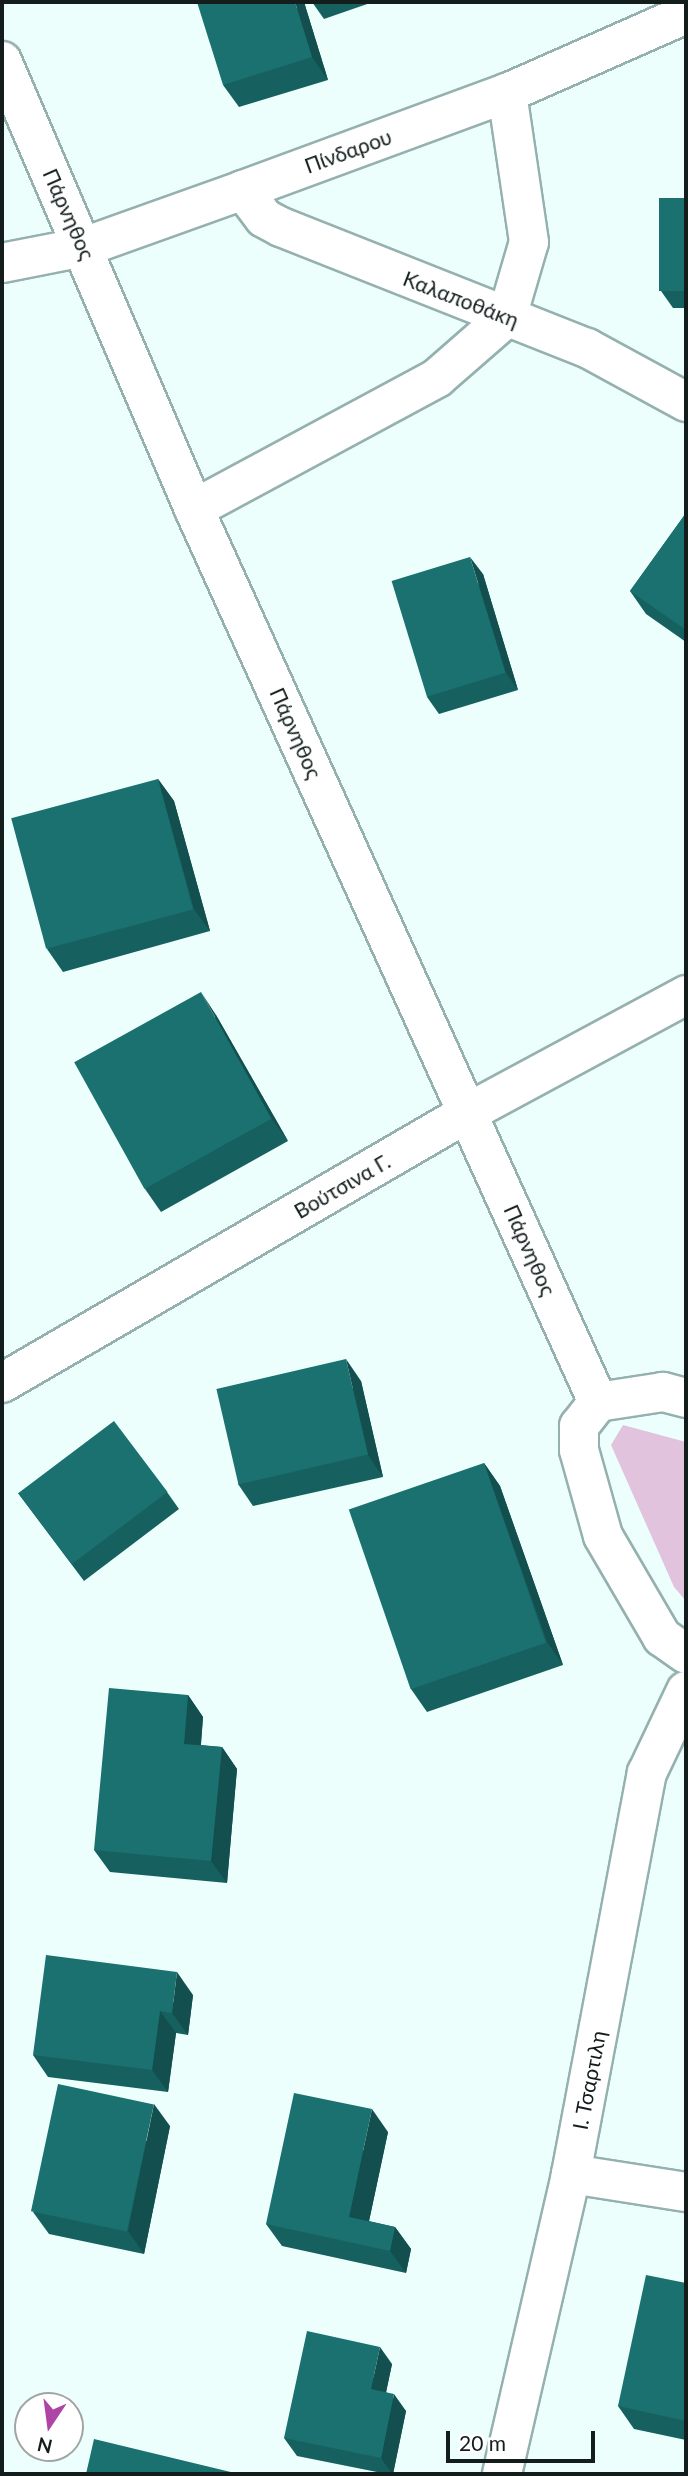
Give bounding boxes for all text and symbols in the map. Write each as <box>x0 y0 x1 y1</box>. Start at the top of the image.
street label: Πίνδαρου <box>301 124 395 178</box>
street label: Πάρνηθος <box>38 165 100 263</box>
street label: Καλαποθάκη <box>400 265 522 333</box>
street label: Πάρνηθος <box>265 684 327 782</box>
street label: Βούτσινα Γ. <box>289 1148 395 1224</box>
street label: Πάρνηθος <box>499 1201 561 1299</box>
street label: Ι. Τσαρτιλη <box>567 2028 611 2132</box>
north arrow <box>14 2392 84 2462</box>
scale bar <box>450 2416 599 2460</box>
text: 20 m <box>459 2430 506 2455</box>
text: N <box>35 2433 54 2459</box>

